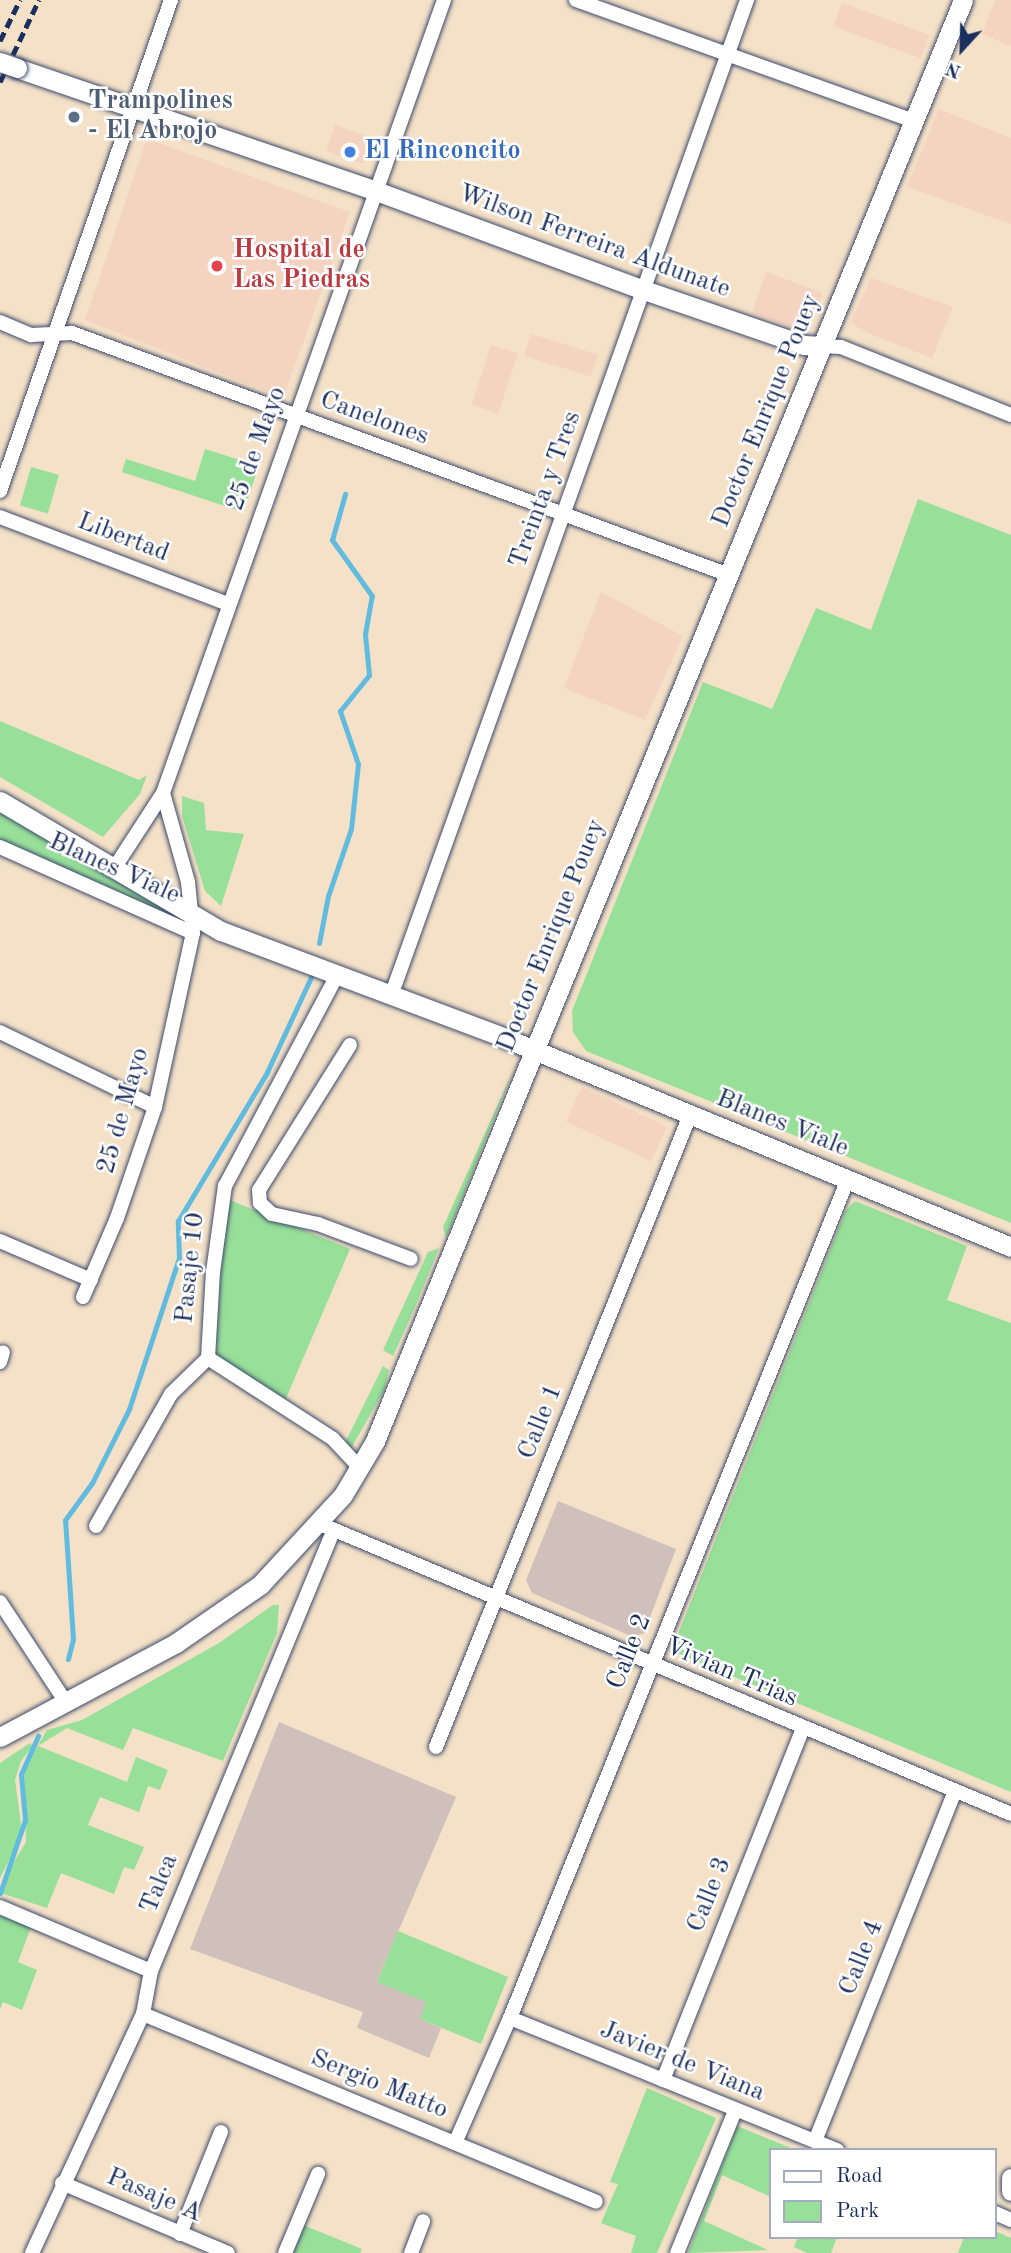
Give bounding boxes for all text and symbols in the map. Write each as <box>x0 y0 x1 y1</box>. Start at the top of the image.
north arrow <box>927 14 997 84</box>
text: N <box>944 57 964 80</box>
place label: Trampolines - El Abrojo <box>88 86 233 148</box>
marker: Trampolines - El Abrojo <box>66 109 82 125</box>
place label: El Rinconcito <box>364 136 521 168</box>
marker: El Rinconcito <box>342 144 358 160</box>
street label: Wilson Ferreira Aldunate <box>454 178 734 306</box>
place label: Hospital de Las Piedras <box>233 235 370 296</box>
marker: Hospital de Las Piedras <box>207 256 227 276</box>
street label: Doctor Enrique Pouey <box>706 290 828 532</box>
street label: 25 de Mayo <box>220 383 294 515</box>
street label: Canelones <box>315 385 433 453</box>
street label: Treinta y Tres <box>503 407 589 573</box>
street label: Libertad <box>73 506 173 570</box>
street label: Doctor Enrique Pouey <box>491 815 613 1057</box>
street label: Blanes Viale <box>44 826 184 912</box>
street label: 25 de Mayo <box>91 1044 157 1178</box>
street label: Blanes Viale <box>711 1083 853 1165</box>
street label: Pasaje 10 <box>170 1211 212 1325</box>
street label: Calle 1 <box>512 1380 570 1464</box>
street label: Calle 2 <box>601 1610 659 1694</box>
street label: Vivian Trias <box>660 1631 802 1715</box>
street label: Talca <box>134 1850 186 1918</box>
street label: Calle 3 <box>681 1853 739 1937</box>
street label: Calle 4 <box>833 1916 891 2000</box>
street label: Javier de Viana <box>595 2015 769 2109</box>
street label: Sergio Matto <box>306 2043 452 2127</box>
legend <box>769 2148 997 2239</box>
street label: Pasaje A <box>101 2162 207 2230</box>
text: Road <box>836 2166 883 2187</box>
text: Park <box>836 2201 879 2222</box>

